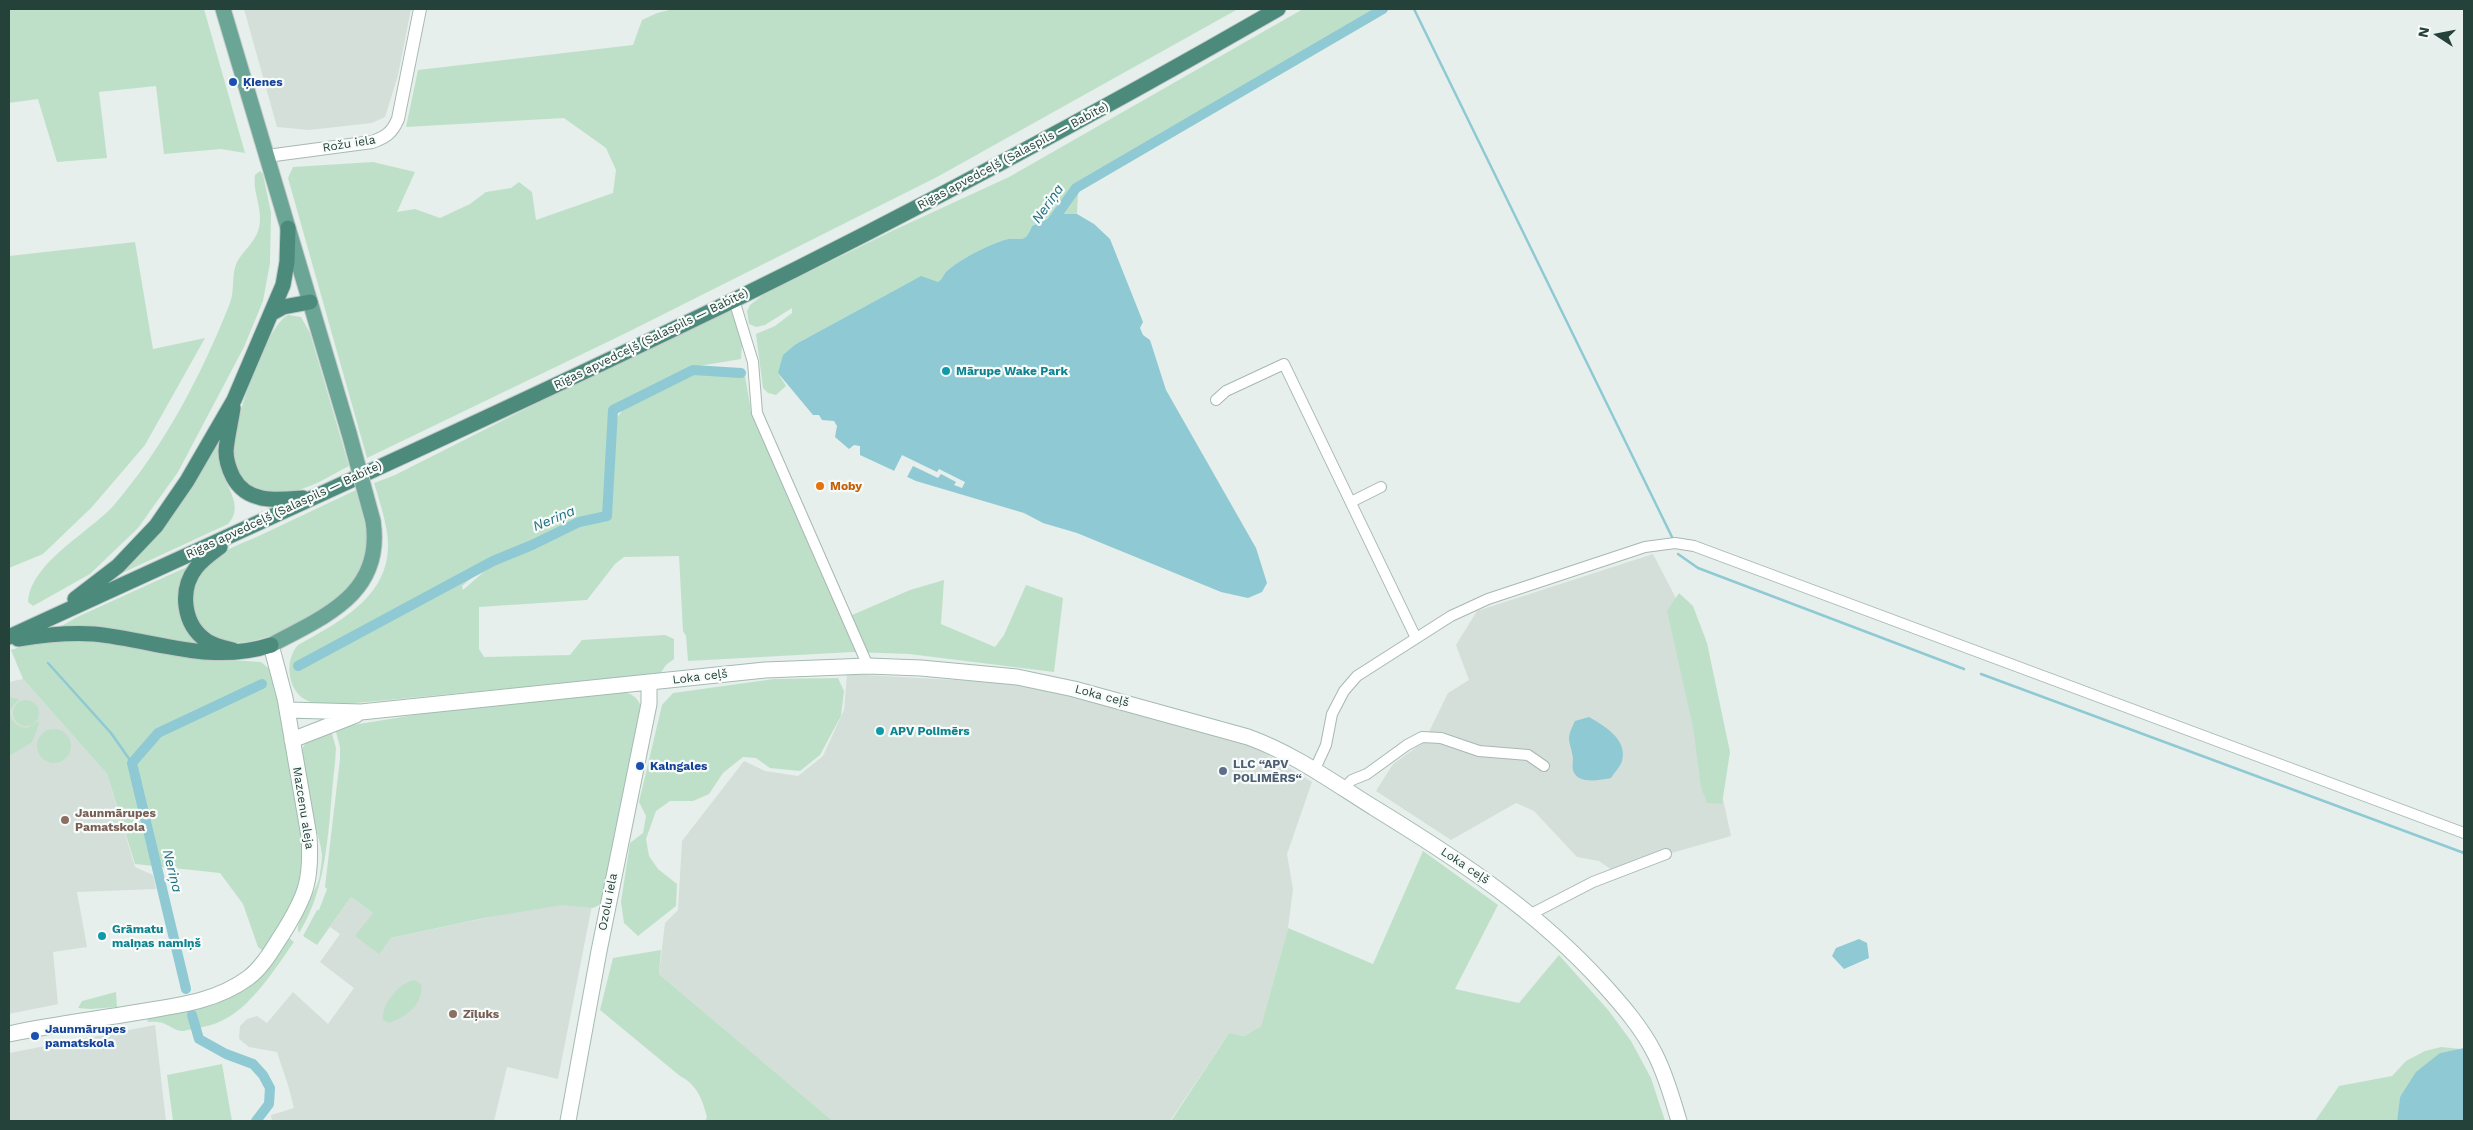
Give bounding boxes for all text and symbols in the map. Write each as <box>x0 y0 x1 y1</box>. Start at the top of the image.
north arrow <box>2413 10 2463 60</box>
text: N <box>2414 26 2432 39</box>
place label: Ķienes <box>243 75 283 89</box>
marker: Ķienes <box>227 76 239 88</box>
street label: Rīgas apvedceļš (Salaspils — Babīte) <box>915 99 1111 213</box>
street label: Rožu iela <box>322 133 376 155</box>
water label: Neriņa <box>1029 181 1067 227</box>
street label: Rīgas apvedceļš (Salaspils — Babīte) <box>551 286 751 392</box>
place label: Mārupe Wake Park <box>956 364 1068 378</box>
marker: Mārupe Wake Park <box>940 365 952 377</box>
street label: Rīgas apvedceļš (Salaspils — Babīte) <box>184 458 384 562</box>
place label: Moby <box>830 479 862 493</box>
marker: Moby <box>814 480 826 492</box>
water label: Neriņa <box>530 503 578 535</box>
street label: Loka ceļš <box>672 666 728 688</box>
street label: Loka ceļš <box>1073 682 1131 710</box>
place label: APV Polimērs <box>890 724 970 738</box>
marker: APV Polimērs <box>874 725 886 737</box>
place label: LLC “APV POLIMĒRS“ <box>1233 757 1302 785</box>
place label: Kalngales <box>650 759 707 773</box>
marker: Kalngales <box>634 760 646 772</box>
marker: LLC “APV POLIMĒRS“ <box>1217 765 1229 777</box>
street label: Mazcenu aleja <box>289 766 317 850</box>
place label: Jaunmārupes Pamatskola <box>75 806 156 834</box>
marker: Jaunmārupes Pamatskola <box>59 814 71 826</box>
street label: Loka ceļš <box>1438 845 1492 887</box>
water label: Neriņa <box>159 848 185 894</box>
street label: Ozolu iela <box>595 872 621 932</box>
place label: Grāmatu maiņas namiņš <box>112 922 201 950</box>
marker: Grāmatu maiņas namiņš <box>96 930 108 942</box>
place label: Zīļuks <box>463 1007 499 1021</box>
marker: Zīļuks <box>447 1008 459 1020</box>
place label: Jaunmārupes pamatskola <box>45 1022 126 1050</box>
marker: Jaunmārupes pamatskola <box>29 1030 41 1042</box>

